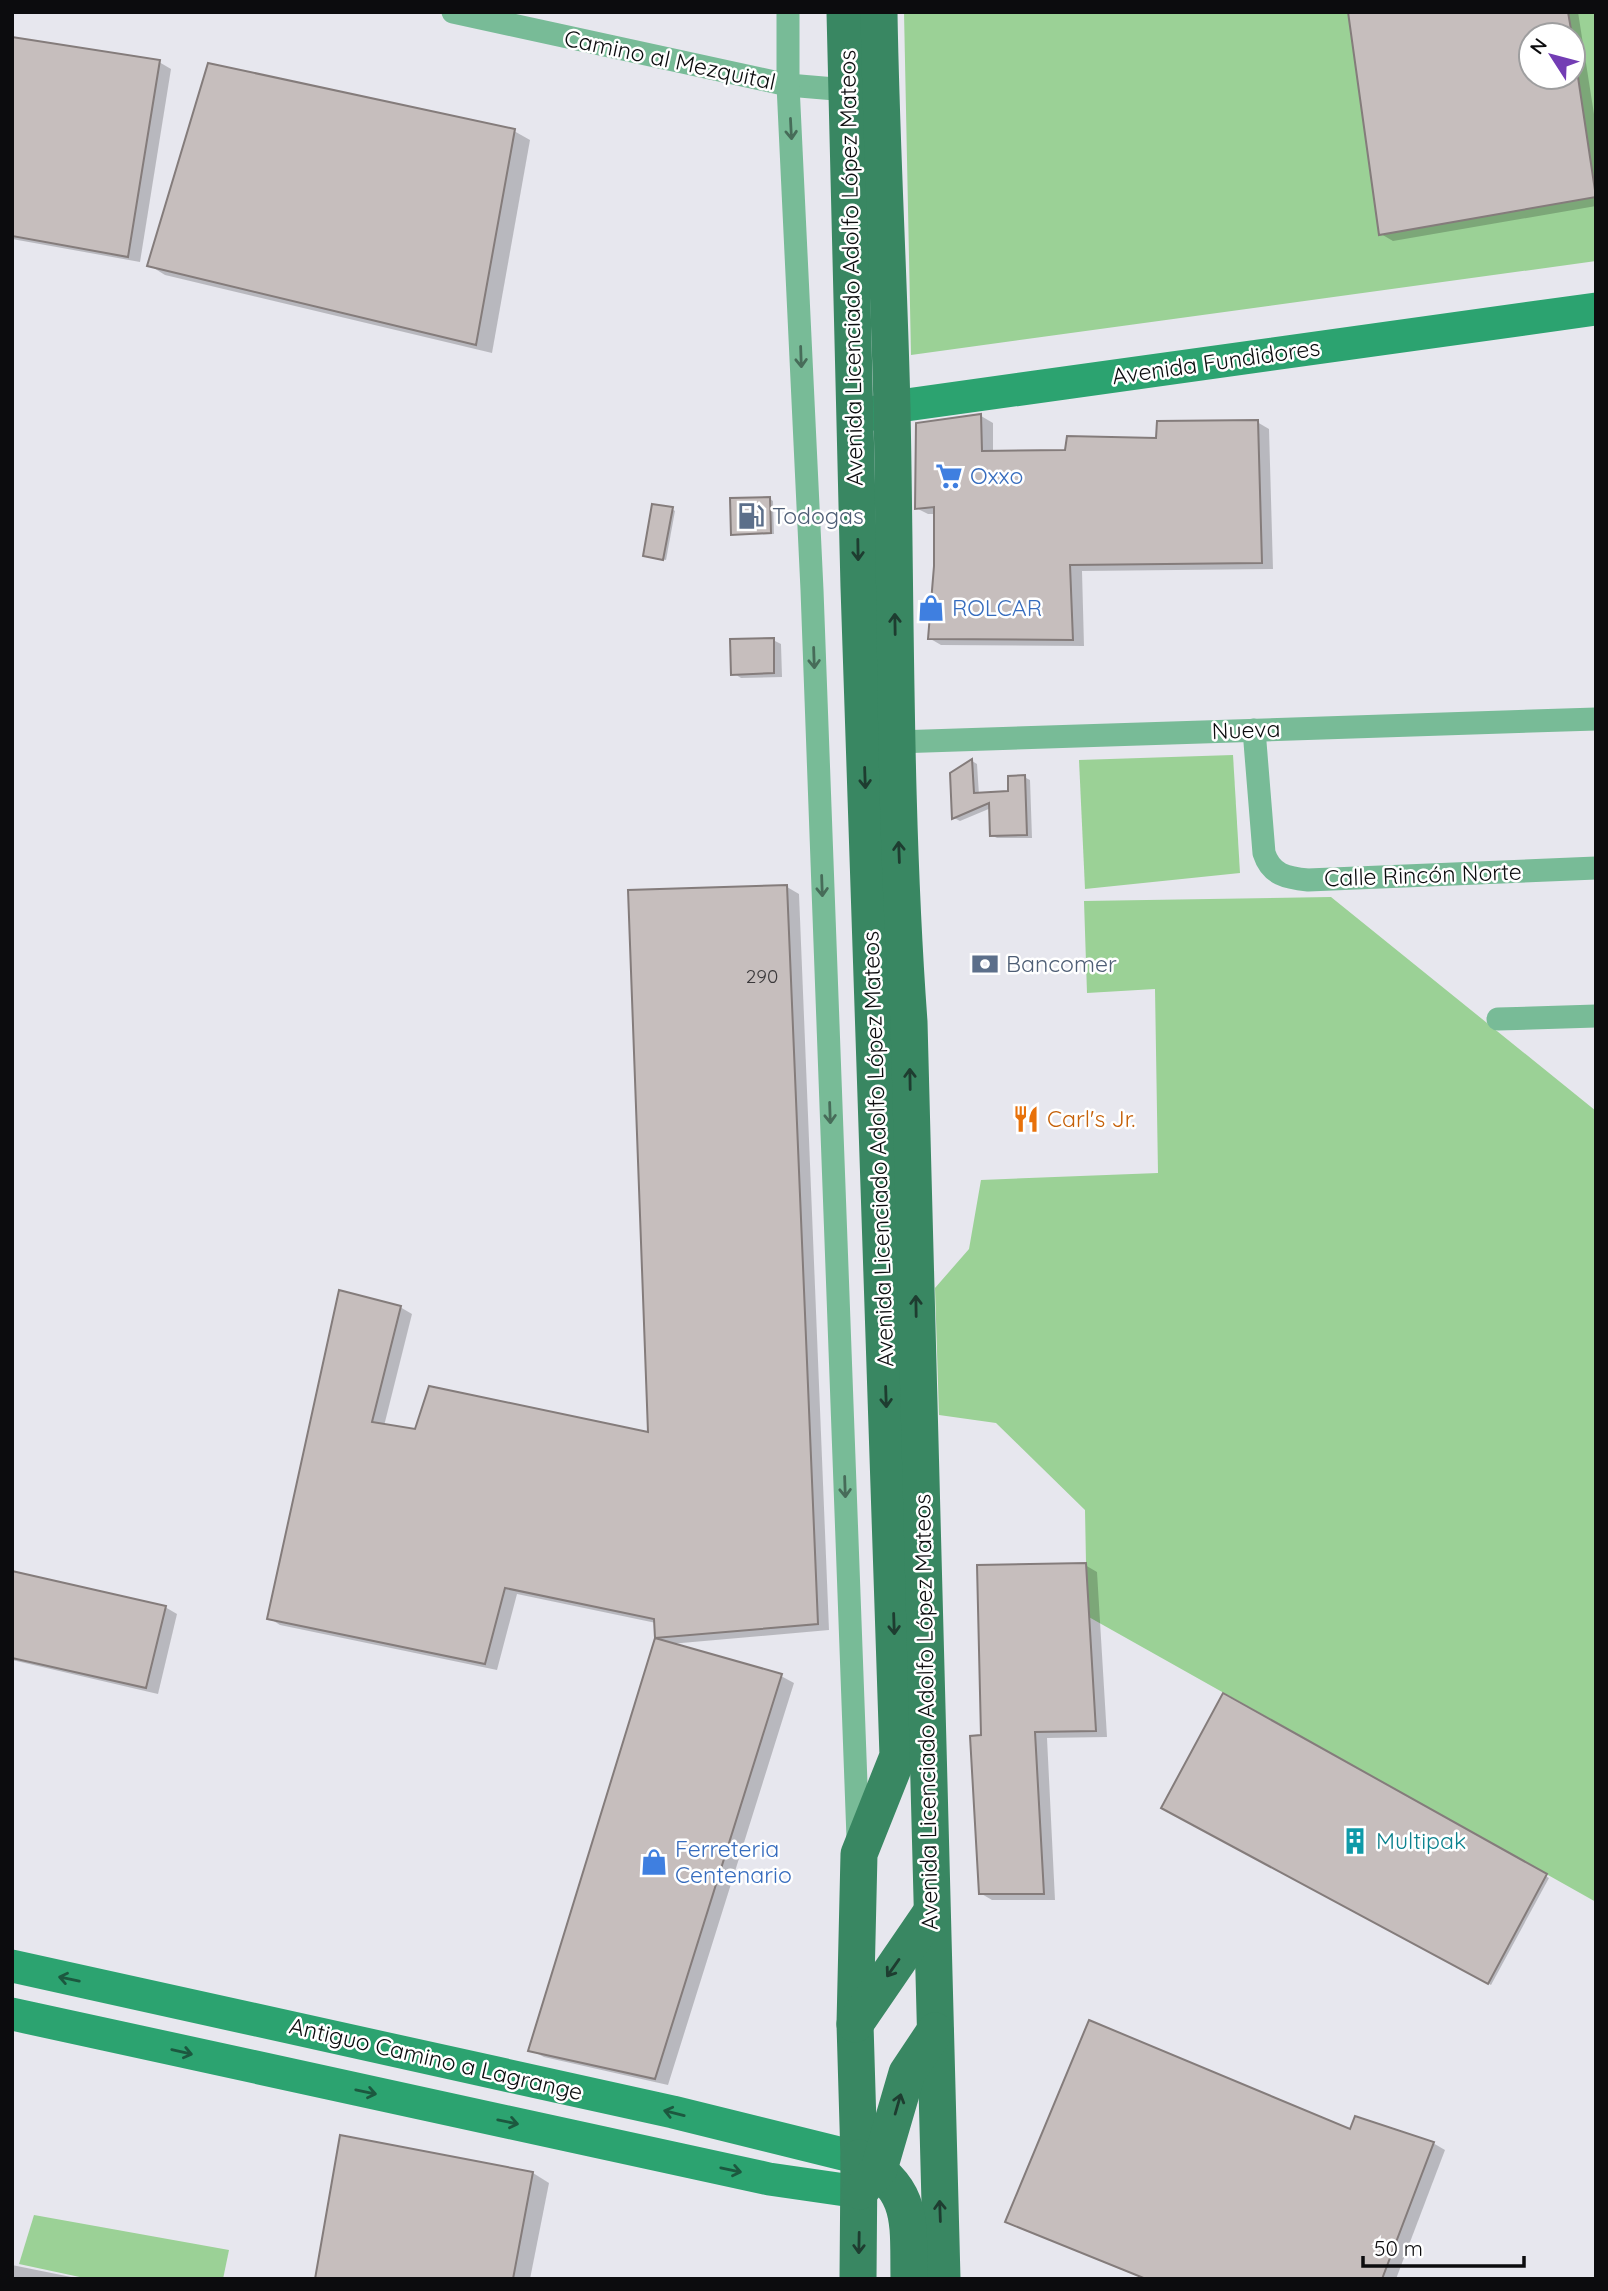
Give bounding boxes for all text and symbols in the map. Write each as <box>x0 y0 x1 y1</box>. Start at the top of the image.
north arrow <box>1517 21 1587 91</box>
street label: Camino al Mezquital <box>562 23 779 96</box>
text: N <box>1524 33 1552 59</box>
street label: Avenida Licenciado Adolfo López Mateos <box>832 50 869 486</box>
one-way arrow <box>785 118 798 140</box>
street label: Avenida Fundidores <box>1110 333 1322 390</box>
one-way arrow <box>795 345 808 368</box>
supermarket icon: Oxxo <box>934 461 964 491</box>
place label: Oxxo <box>970 461 1023 490</box>
fuel station icon: Todogas <box>736 501 766 531</box>
place label: Todogas <box>772 501 864 530</box>
one-way arrow <box>851 539 865 562</box>
shop icon: ROLCAR <box>916 593 946 623</box>
place label: ROLCAR <box>952 593 1042 622</box>
one-way arrow <box>888 613 901 636</box>
one-way arrow <box>808 647 821 670</box>
street label: Nueva <box>1211 714 1281 745</box>
one-way arrow <box>858 766 872 789</box>
one-way arrow <box>893 840 906 863</box>
street label: Calle Rincón Norte <box>1324 857 1522 892</box>
one-way arrow <box>815 874 828 897</box>
street label: Avenida Licenciado Adolfo López Mateos <box>855 931 900 1367</box>
bank icon: Bancomer <box>970 949 1000 979</box>
place label: Bancomer <box>1006 949 1117 978</box>
house number: 290 <box>746 964 778 988</box>
one-way arrow <box>904 1068 917 1091</box>
one-way arrow <box>824 1101 837 1124</box>
restaurant icon: Carl's Jr. <box>1011 1104 1041 1134</box>
place label: Carl's Jr. <box>1047 1104 1135 1133</box>
one-way arrow <box>909 1295 923 1318</box>
one-way arrow <box>880 1385 893 1408</box>
one-way arrow <box>838 1475 851 1498</box>
street label: Avenida Licenciado Adolfo López Mateos <box>907 1494 944 1930</box>
one-way arrow <box>887 1613 901 1636</box>
building icon: Multipak <box>1340 1826 1370 1856</box>
place label: Multipak <box>1376 1826 1466 1855</box>
place label: Ferreteria Centenario <box>675 1834 792 1889</box>
shop icon: Ferreteria Centenario <box>639 1847 669 1877</box>
one-way arrow <box>886 1958 900 1978</box>
one-way arrow <box>58 1971 81 1985</box>
street label: Antiguo Camino a Lagrange <box>287 2011 586 2106</box>
one-way arrow <box>170 2045 193 2059</box>
one-way arrow <box>354 2085 377 2099</box>
one-way arrow <box>893 2093 906 2115</box>
one-way arrow <box>663 2106 686 2119</box>
one-way arrow <box>496 2116 519 2130</box>
one-way arrow <box>719 2164 742 2178</box>
one-way arrow <box>933 2199 947 2222</box>
scale bar <box>1363 2224 1524 2268</box>
one-way arrow <box>852 2231 865 2254</box>
text: 50 m <box>1374 2235 1423 2261</box>

